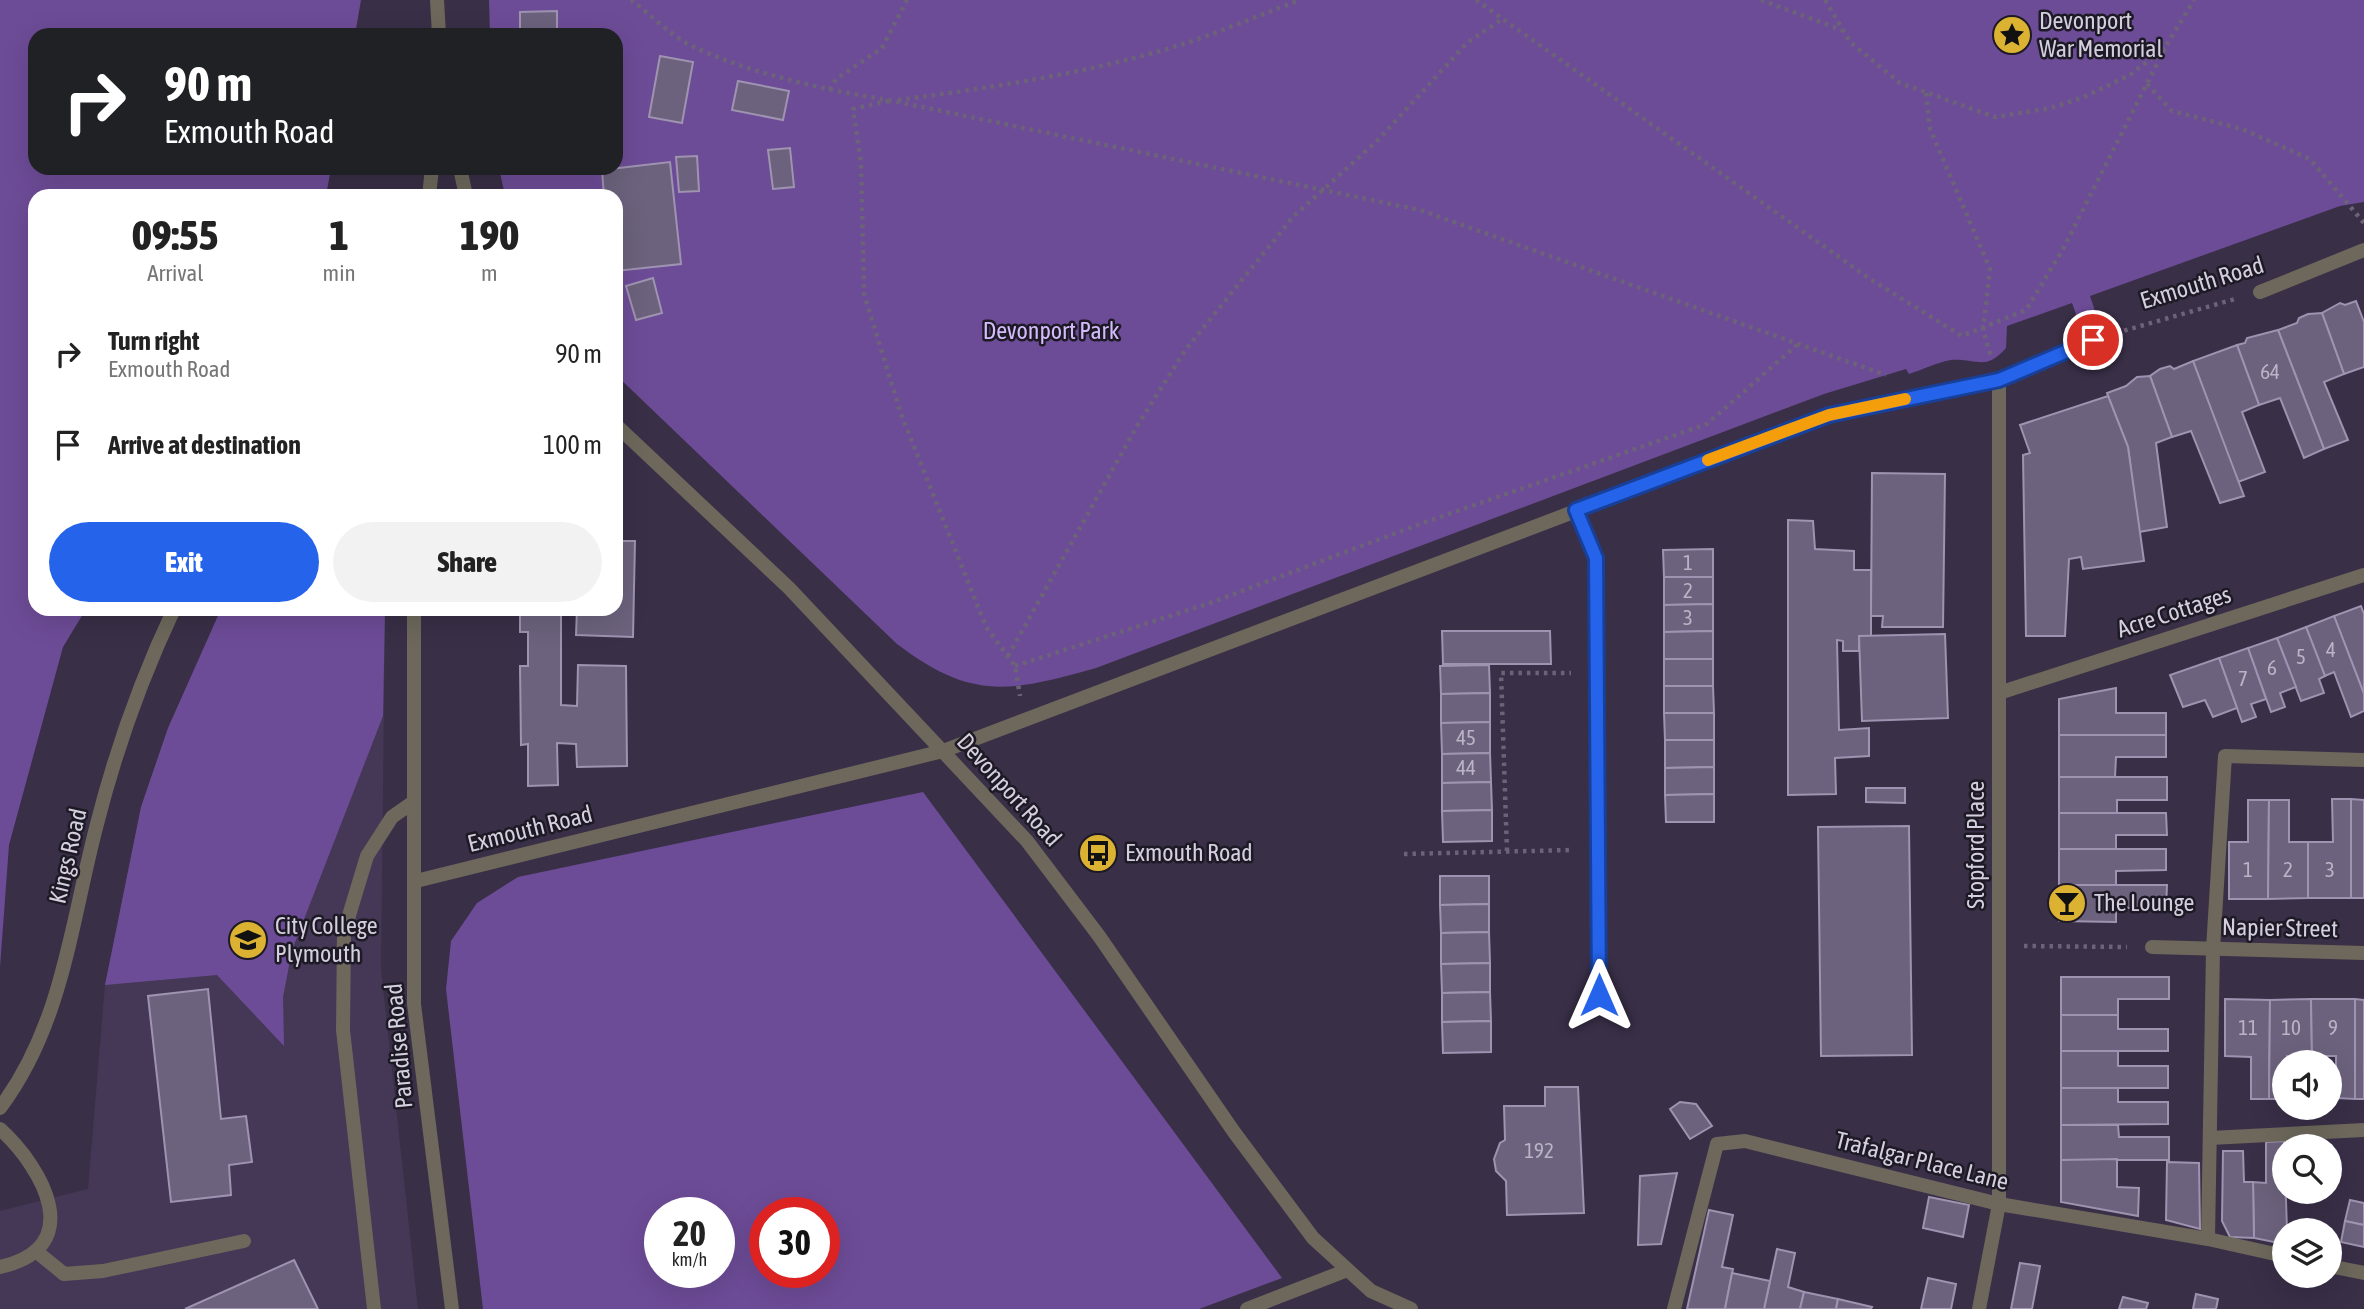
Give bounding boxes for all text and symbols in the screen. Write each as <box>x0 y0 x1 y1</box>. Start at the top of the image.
place label: Devonport War Memorial <box>2039 7 2164 62</box>
place icon: Devonport War Memorial <box>1991 14 2033 56</box>
text: 90 m <box>164 55 252 111</box>
icon: right <box>49 56 140 147</box>
text: Exmouth Road <box>164 113 334 150</box>
text: 09:55 <box>132 211 219 259</box>
text: 1 <box>329 211 349 259</box>
text: 190 <box>460 211 519 259</box>
street label: Exmouth Road <box>2137 251 2267 314</box>
text: Arrival <box>147 260 203 286</box>
text: min <box>323 260 356 286</box>
text: m <box>481 260 498 286</box>
pin <box>2063 310 2123 370</box>
park label: Devonport Park <box>983 317 1120 344</box>
icon: arrive <box>2074 321 2112 359</box>
text: Turn right <box>108 326 199 356</box>
icon: right <box>49 335 87 373</box>
text: 90 m <box>555 339 602 369</box>
text: Exmouth Road <box>108 356 230 382</box>
house number: 64 <box>2260 359 2280 383</box>
icon: arrive <box>49 426 87 464</box>
text: Arrive at destination <box>108 430 301 460</box>
text: 100 m <box>543 430 602 460</box>
button: Exit <box>49 522 319 602</box>
button: Share <box>333 522 602 602</box>
house number: 1 <box>1683 550 1693 574</box>
house number: 2 <box>1683 578 1693 602</box>
street label: Acre Cottages <box>2113 580 2234 643</box>
house number: 3 <box>1683 605 1693 629</box>
house number: 4 <box>2326 637 2336 661</box>
house number: 5 <box>2296 644 2306 668</box>
house number: 6 <box>2267 655 2277 679</box>
house number: 7 <box>2238 666 2248 690</box>
house number: 45 <box>1456 725 1476 749</box>
street label: Devonport Road <box>952 728 1067 852</box>
house number: 44 <box>1456 755 1476 779</box>
street label: Stopford Place <box>1962 781 1989 909</box>
street label: Exmouth Road <box>465 800 595 857</box>
street label: Kings Road <box>43 806 92 906</box>
bus stop icon: Exmouth Road <box>1077 832 1119 874</box>
place label: Exmouth Road <box>1125 839 1253 866</box>
house number: 1 <box>2243 857 2253 881</box>
house number: 2 <box>2283 857 2293 881</box>
house number: 3 <box>2325 857 2335 881</box>
bar icon: The Lounge <box>2046 882 2088 924</box>
place label: The Lounge <box>2094 889 2194 916</box>
place label: City College Plymouth <box>275 912 378 967</box>
street label: Napier Street <box>2222 913 2338 942</box>
school or university icon: City College Plymouth <box>227 919 269 961</box>
position arrow <box>1562 958 1636 1032</box>
street label: Paradise Road <box>380 982 417 1110</box>
house number: 11 <box>2238 1015 2258 1039</box>
house number: 10 <box>2281 1015 2301 1039</box>
house number: 9 <box>2328 1015 2338 1039</box>
map controls <box>2272 1050 2342 1288</box>
button: sound <box>2272 1050 2342 1120</box>
street label: Trafalgar Place Lane <box>1833 1126 2011 1195</box>
button: search <box>2272 1134 2342 1204</box>
house number: 192 <box>1524 1138 1554 1162</box>
speed limit sign: 30 <box>749 1197 840 1288</box>
text: 20 <box>673 1213 706 1253</box>
button: layers <box>2272 1218 2342 1288</box>
text: km/h <box>672 1249 707 1270</box>

